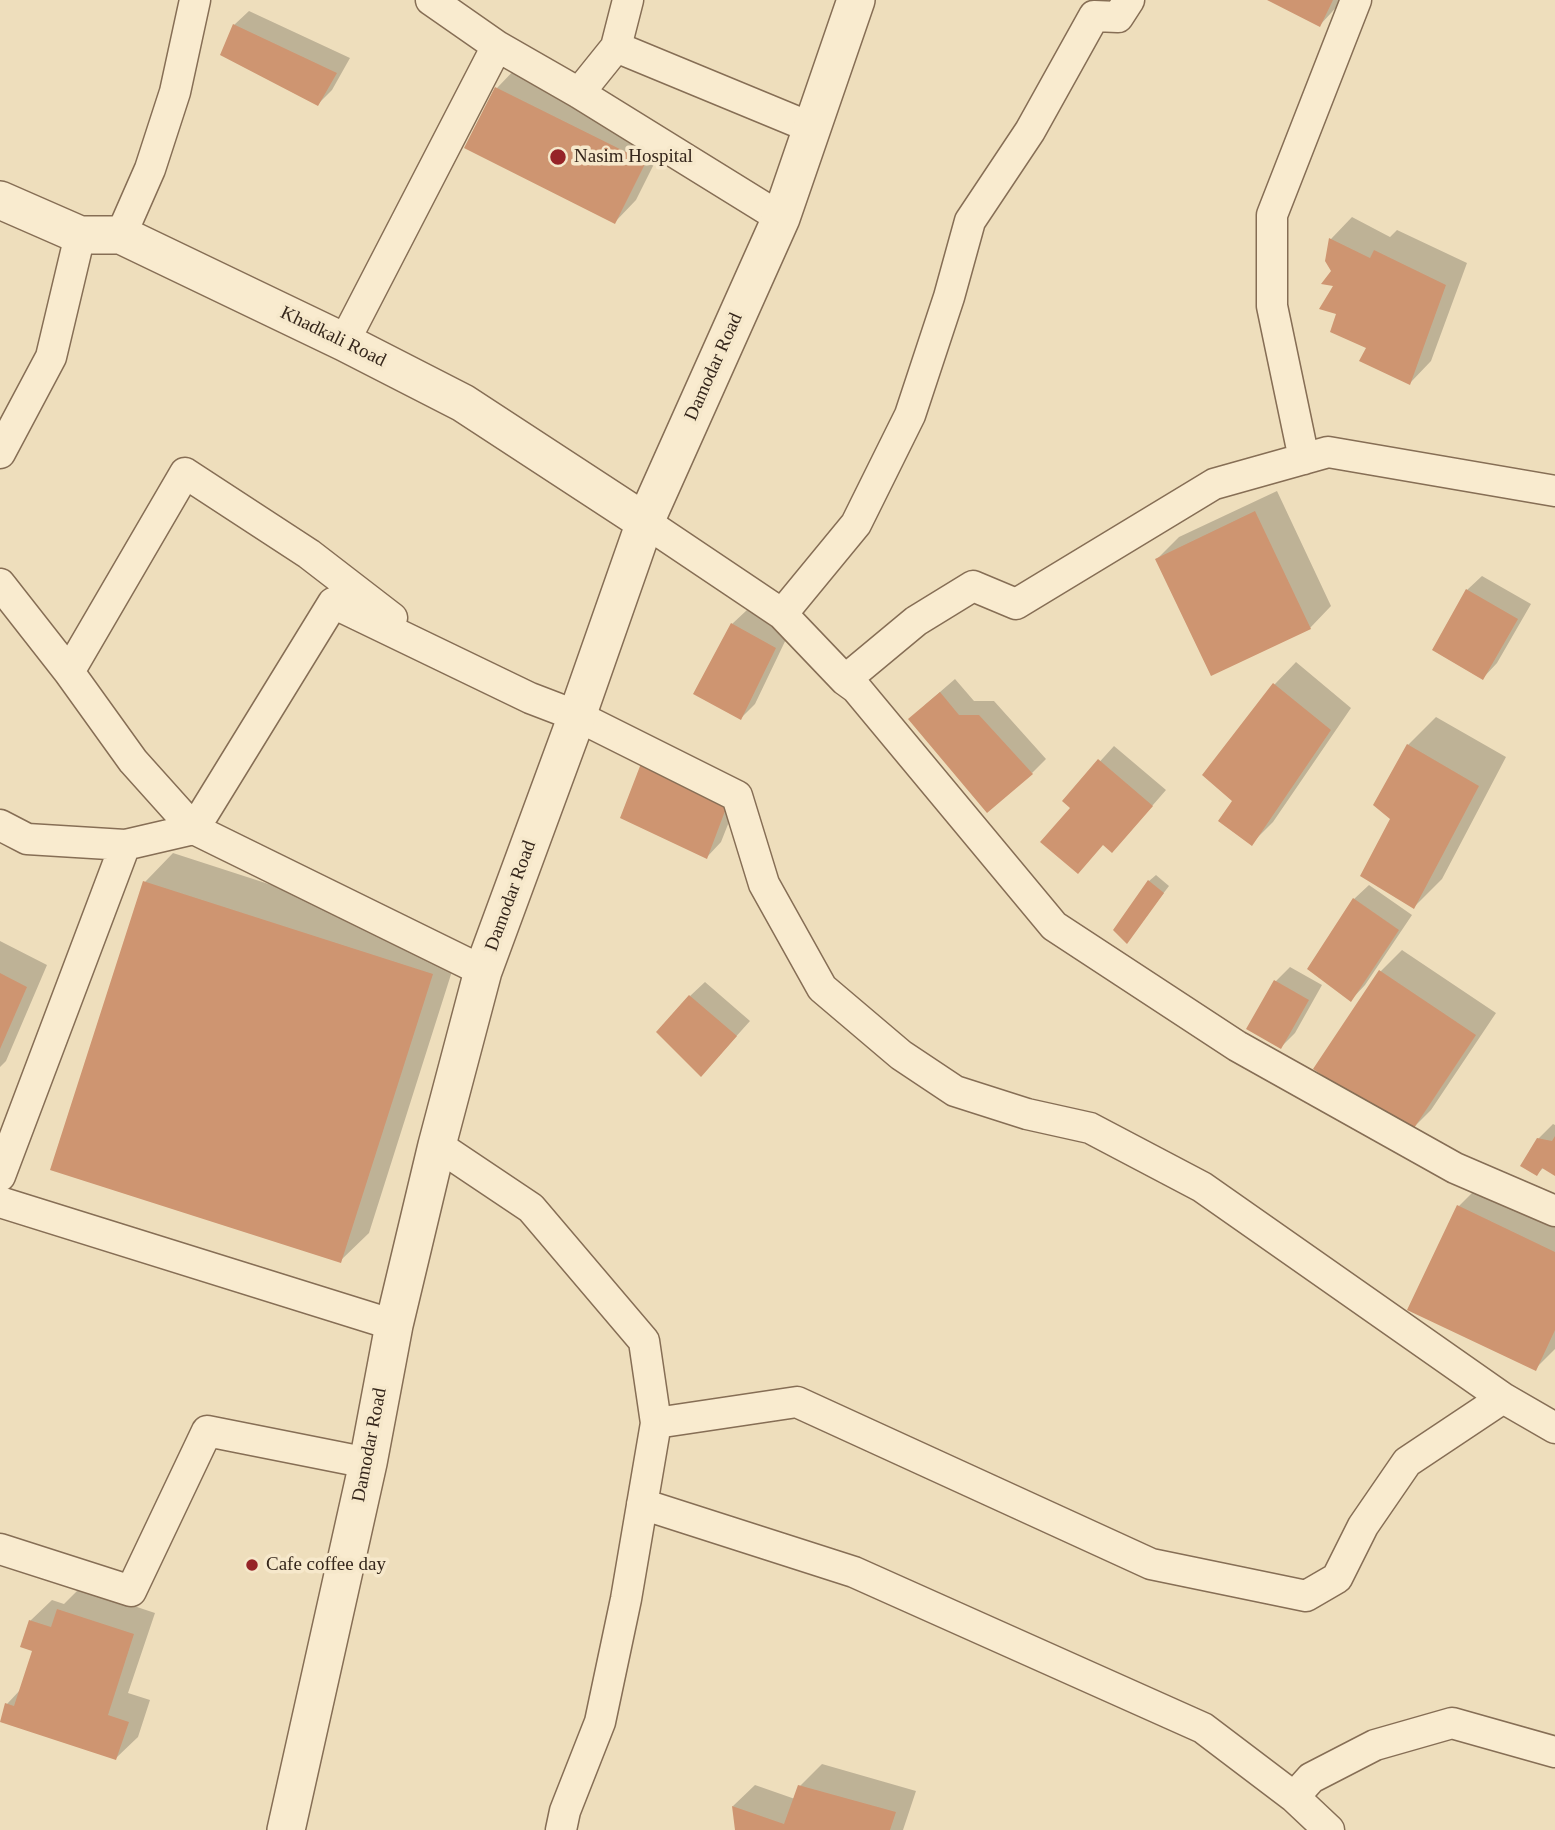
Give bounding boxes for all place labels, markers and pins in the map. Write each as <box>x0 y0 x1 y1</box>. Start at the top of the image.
place label: Nasim Hospital <box>574 146 693 168</box>
marker: Nasim Hospital <box>548 147 568 167</box>
place label: Cafe coffee day <box>266 1554 386 1576</box>
marker: Cafe coffee day <box>244 1557 260 1573</box>

